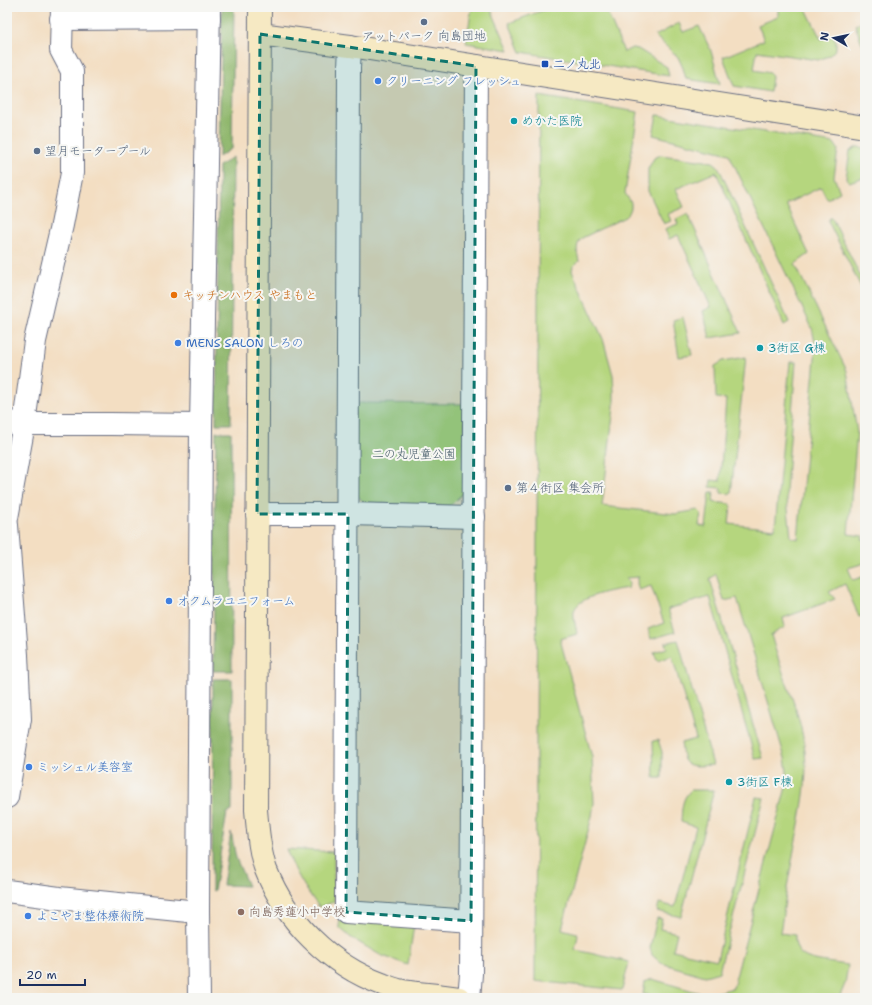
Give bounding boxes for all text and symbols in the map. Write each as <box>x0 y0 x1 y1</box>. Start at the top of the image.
marker: アットパーク 向島団地 <box>419 17 429 27</box>
north arrow <box>814 18 854 58</box>
place label: アットパーク 向島団地 <box>362 28 486 44</box>
text: N <box>817 31 833 42</box>
place label: 二ノ丸北 <box>553 56 601 72</box>
marker: 二ノ丸北 <box>540 59 550 69</box>
place label: クリーニング フレッシュ <box>386 73 521 89</box>
marker: クリーニング フレッシュ <box>373 76 383 86</box>
place label: めかた医院 <box>522 113 582 129</box>
marker: めかた医院 <box>509 116 519 126</box>
place label: 望月モータープール <box>45 143 151 159</box>
marker: 望月モータープール <box>32 146 42 156</box>
place label: キッチンハウス やまもと <box>182 287 317 303</box>
marker: キッチンハウス やまもと <box>169 290 179 300</box>
place label: MENS SALON しろの <box>186 335 304 351</box>
marker: MENS SALON しろの <box>173 338 183 348</box>
place label: 3街区 G棟 <box>768 340 826 356</box>
marker: 3街区 G棟 <box>755 343 765 353</box>
park label: 二の丸児童公園 <box>372 446 456 462</box>
place label: 第４街区 集会所 <box>516 480 604 496</box>
marker: 第４街区 集会所 <box>503 483 513 493</box>
place label: オクムラユニフォーム <box>177 593 296 609</box>
marker: オクムラユニフォーム <box>164 596 174 606</box>
place label: ミッシェル美容室 <box>37 759 133 775</box>
marker: ミッシェル美容室 <box>24 762 34 772</box>
place label: 3街区 F棟 <box>737 774 792 790</box>
marker: 3街区 F棟 <box>724 777 734 787</box>
place label: 向島秀蓮小中学校 <box>249 904 345 920</box>
marker: 向島秀蓮小中学校 <box>236 907 246 917</box>
place label: よこやま整体療術院 <box>36 908 144 924</box>
marker: よこやま整体療術院 <box>23 911 33 921</box>
scale bar <box>20 961 85 987</box>
text: 20 m <box>26 967 57 983</box>

